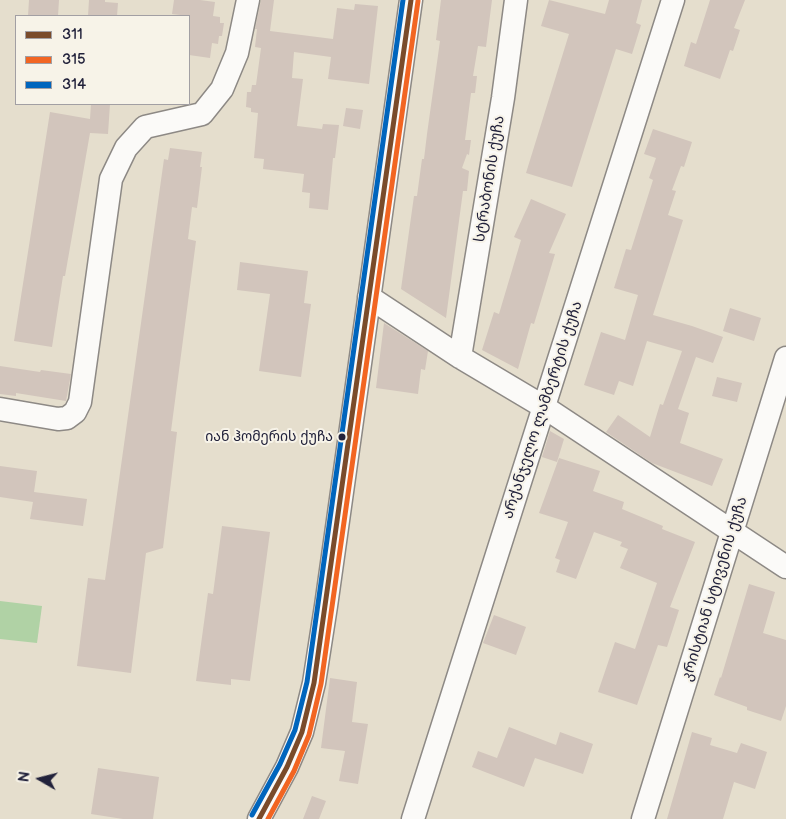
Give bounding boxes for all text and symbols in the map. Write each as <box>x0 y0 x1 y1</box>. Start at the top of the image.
legend <box>15 15 190 105</box>
text: 311 <box>62 25 83 44</box>
text: 315 <box>62 50 86 69</box>
text: 314 <box>62 75 86 94</box>
street label: სტრაბონის ქუჩა <box>471 114 509 244</box>
street label: არქანჯელო ლამბერტის ქუჩა <box>499 299 587 521</box>
place label: იან ჰომერის ქუჩა <box>205 429 333 445</box>
marker: იან ჰომერის ქუჩა <box>337 432 347 442</box>
street label: კრისტიან სტივენის ქუჩა <box>678 495 752 683</box>
north arrow <box>15 754 65 804</box>
text: N <box>16 770 34 783</box>

